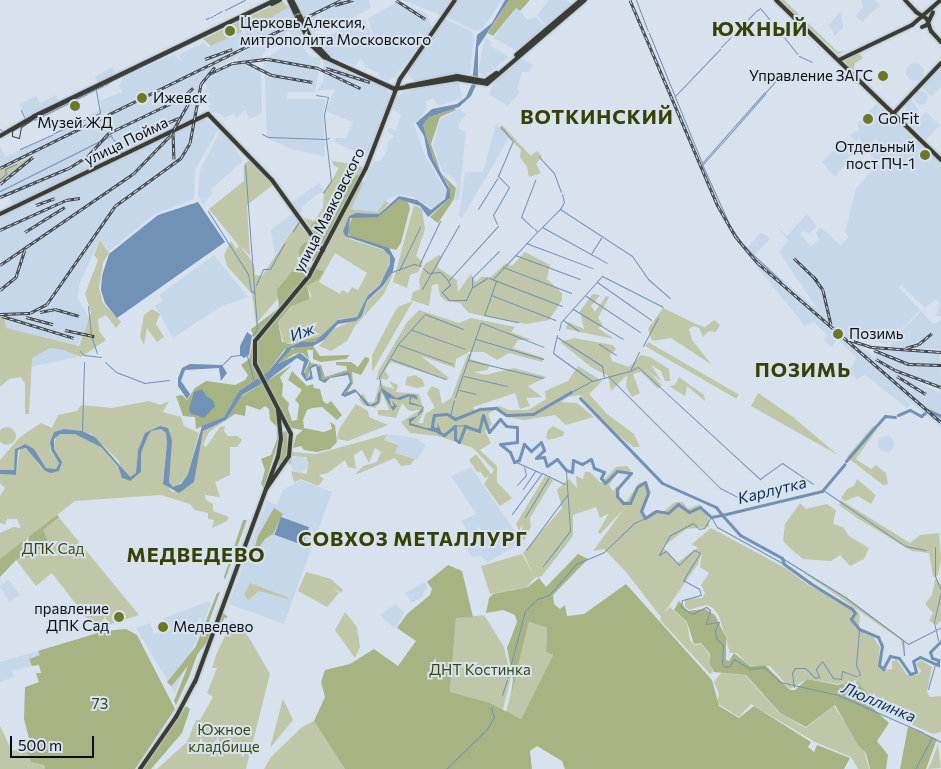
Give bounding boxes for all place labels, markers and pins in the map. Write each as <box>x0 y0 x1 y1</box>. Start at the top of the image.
place label: Церковь Алексия, митрополита Московского <box>240 13 431 48</box>
marker: Церковь Алексия, митрополита Московского <box>224 25 236 37</box>
place label: Управление ЗАГС <box>749 67 873 85</box>
marker: Управление ЗАГС <box>877 70 889 82</box>
place label: Ижевск <box>153 89 207 107</box>
marker: Ижевск <box>135 91 149 105</box>
marker: Музей ЖД <box>69 100 81 112</box>
place label: Go Fit <box>878 110 919 128</box>
marker: Go Fit <box>862 113 874 125</box>
place label: Музей ЖД <box>37 114 113 132</box>
place label: Отдельный пост ПЧ-1 <box>835 137 915 172</box>
marker: Отдельный пост ПЧ-1 <box>919 149 931 161</box>
place label: Позимь <box>849 325 903 343</box>
marker: Позимь <box>831 327 845 341</box>
place label: правление ДПК Сад <box>34 599 109 634</box>
marker: правление ДПК Сад <box>113 611 125 623</box>
place label: Медведево <box>173 618 254 636</box>
marker: Медведево <box>157 621 169 633</box>

